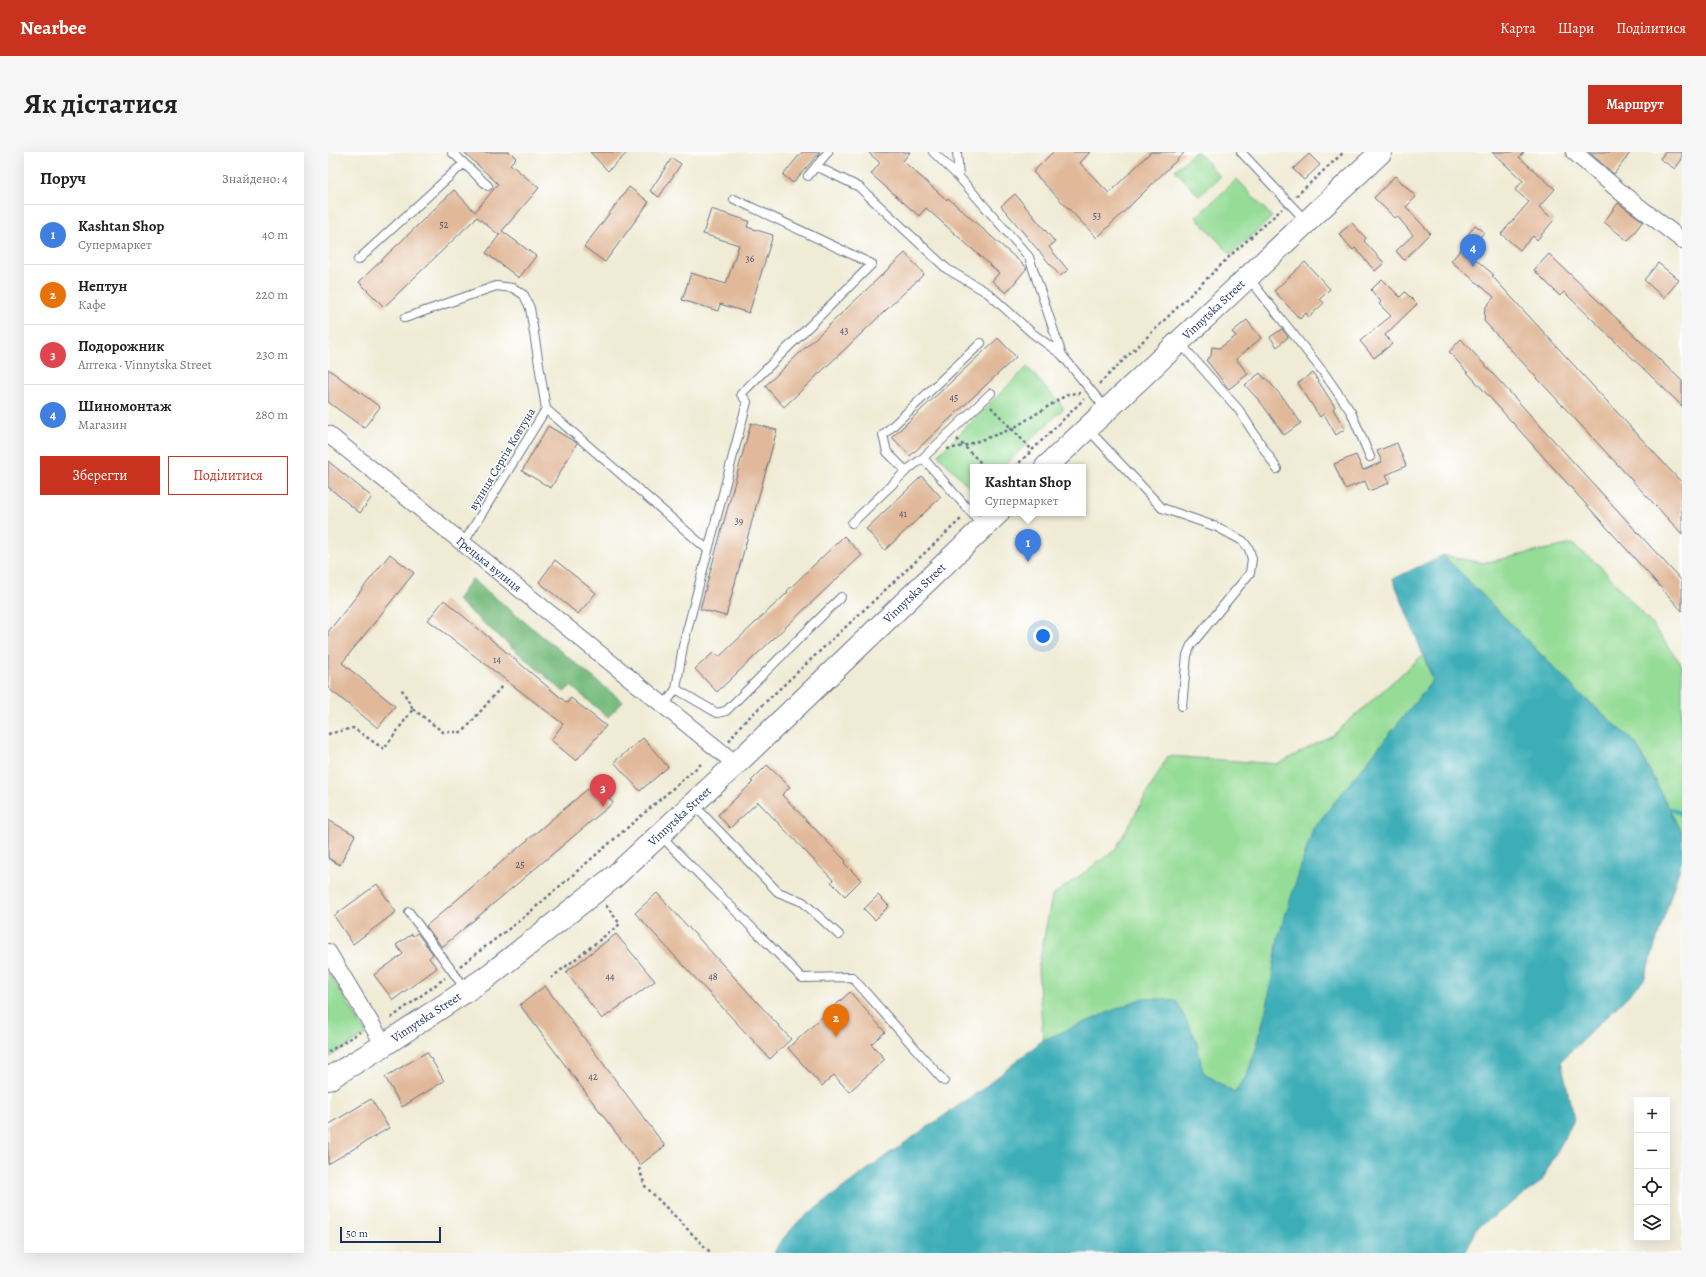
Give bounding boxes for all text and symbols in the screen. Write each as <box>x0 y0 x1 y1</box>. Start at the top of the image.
text: Nearbee <box>20 15 86 41</box>
text: Карта <box>1500 19 1536 38</box>
text: Шари <box>1558 19 1594 38</box>
text: Поділитися <box>1616 19 1686 38</box>
text: Як дістатися <box>24 85 178 123</box>
button: Маршрут <box>1588 85 1682 124</box>
text: Поруч <box>40 167 86 190</box>
text: Знайдено: 4 <box>222 170 288 187</box>
house number: 53 <box>1093 209 1101 222</box>
text: Kashtan Shop <box>78 216 164 236</box>
house number: 52 <box>439 218 449 231</box>
text: 1 <box>51 226 55 243</box>
text: 40 m <box>262 226 288 243</box>
pin: 4 <box>1460 234 1486 267</box>
text: Супермаркет <box>78 236 152 253</box>
house number: 36 <box>746 252 755 265</box>
text: Нептун <box>78 276 127 296</box>
street label: Vinnytska Street <box>1178 276 1248 344</box>
text: 2 <box>50 286 56 303</box>
text: 220 m <box>255 286 288 303</box>
text: Кафе <box>78 296 106 313</box>
house number: 43 <box>840 324 848 337</box>
text: Подорожник <box>78 336 164 356</box>
text: 3 <box>50 346 56 363</box>
text: 230 m <box>256 346 288 363</box>
text: Аптека · Vinnytska Street <box>78 356 212 373</box>
house number: 45 <box>950 391 958 404</box>
text: Шиномонтаж <box>78 396 172 416</box>
street label: вулиця Сергія Ковтуна <box>465 404 539 513</box>
text: 4 <box>50 406 56 423</box>
text: 280 m <box>255 406 288 423</box>
text: Магазин <box>78 416 127 433</box>
button: Зберегти <box>40 456 160 495</box>
button: Поділитися <box>168 456 288 495</box>
popup <box>970 464 1086 516</box>
text: Kashtan Shop <box>985 472 1071 492</box>
text: Супермаркет <box>985 492 1059 509</box>
house number: 41 <box>899 507 908 520</box>
house number: 39 <box>735 514 744 527</box>
pin: 1 <box>1015 529 1041 562</box>
street label: Грецька вулиця <box>453 533 525 596</box>
street label: Vinnytska Street <box>879 559 949 627</box>
your location <box>1033 626 1053 646</box>
house number: 14 <box>493 653 501 666</box>
pin: 3 <box>590 774 616 807</box>
street label: Vinnytska Street <box>644 783 715 850</box>
house number: 25 <box>515 858 525 871</box>
house number: 44 <box>605 970 615 983</box>
house number: 48 <box>708 970 718 983</box>
street label: Vinnytska Street <box>387 988 464 1047</box>
pin: 2 <box>823 1004 849 1037</box>
house number: 42 <box>588 1070 598 1083</box>
map controls <box>1634 1097 1670 1241</box>
button: + <box>1634 1097 1670 1133</box>
button: − <box>1634 1133 1670 1169</box>
button: locate <box>1634 1169 1670 1205</box>
button: layers <box>1634 1205 1670 1241</box>
scale bar <box>340 1225 441 1244</box>
text: 50 m <box>346 1226 368 1241</box>

